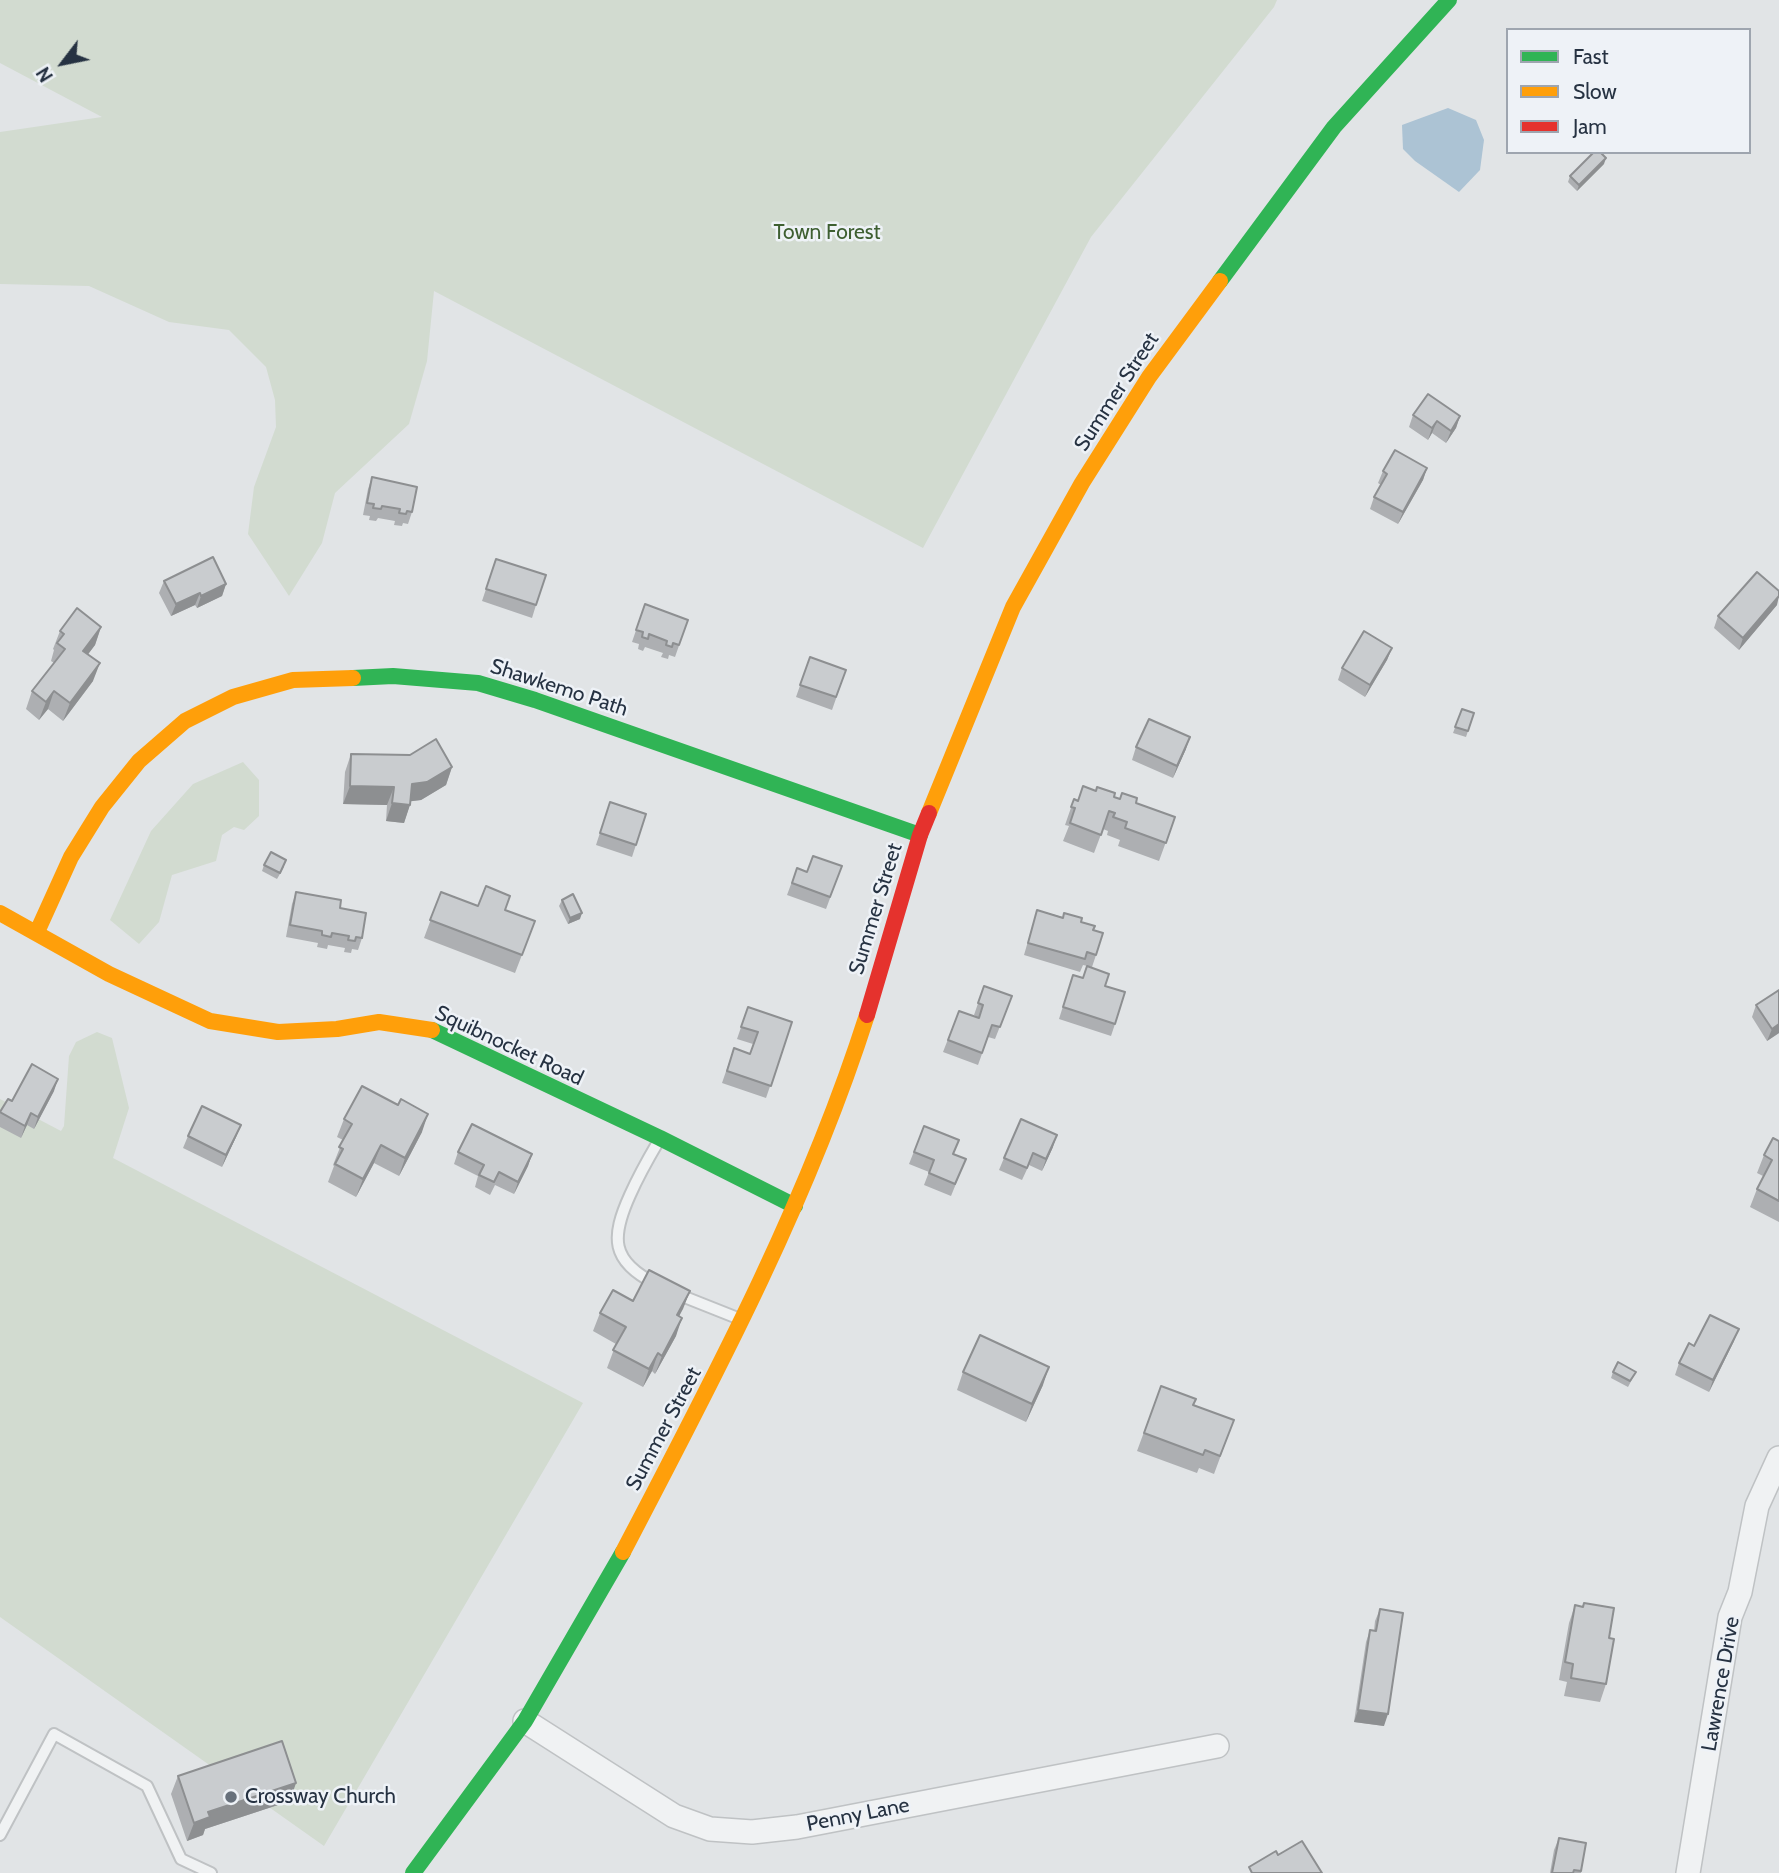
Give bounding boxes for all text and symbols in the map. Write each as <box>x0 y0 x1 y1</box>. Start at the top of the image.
north arrow <box>28 28 98 98</box>
legend <box>1506 28 1751 154</box>
text: Fast <box>1573 44 1609 69</box>
text: N <box>31 63 58 86</box>
text: Slow <box>1573 79 1617 104</box>
text: Jam <box>1573 114 1607 139</box>
park label: Town Forest <box>773 220 881 246</box>
street label: Summer Street <box>1069 328 1165 456</box>
street label: Shawkemo Path <box>487 654 631 722</box>
street label: Summer Street <box>844 840 908 978</box>
street label: Squibnocket Road <box>431 1001 587 1091</box>
street label: Summer Street <box>621 1363 707 1495</box>
street label: Lawrence Drive <box>1697 1615 1745 1753</box>
place label: Crossway Church <box>245 1784 396 1810</box>
marker: Crossway Church <box>223 1789 239 1805</box>
street label: Penny Lane <box>805 1793 911 1837</box>

